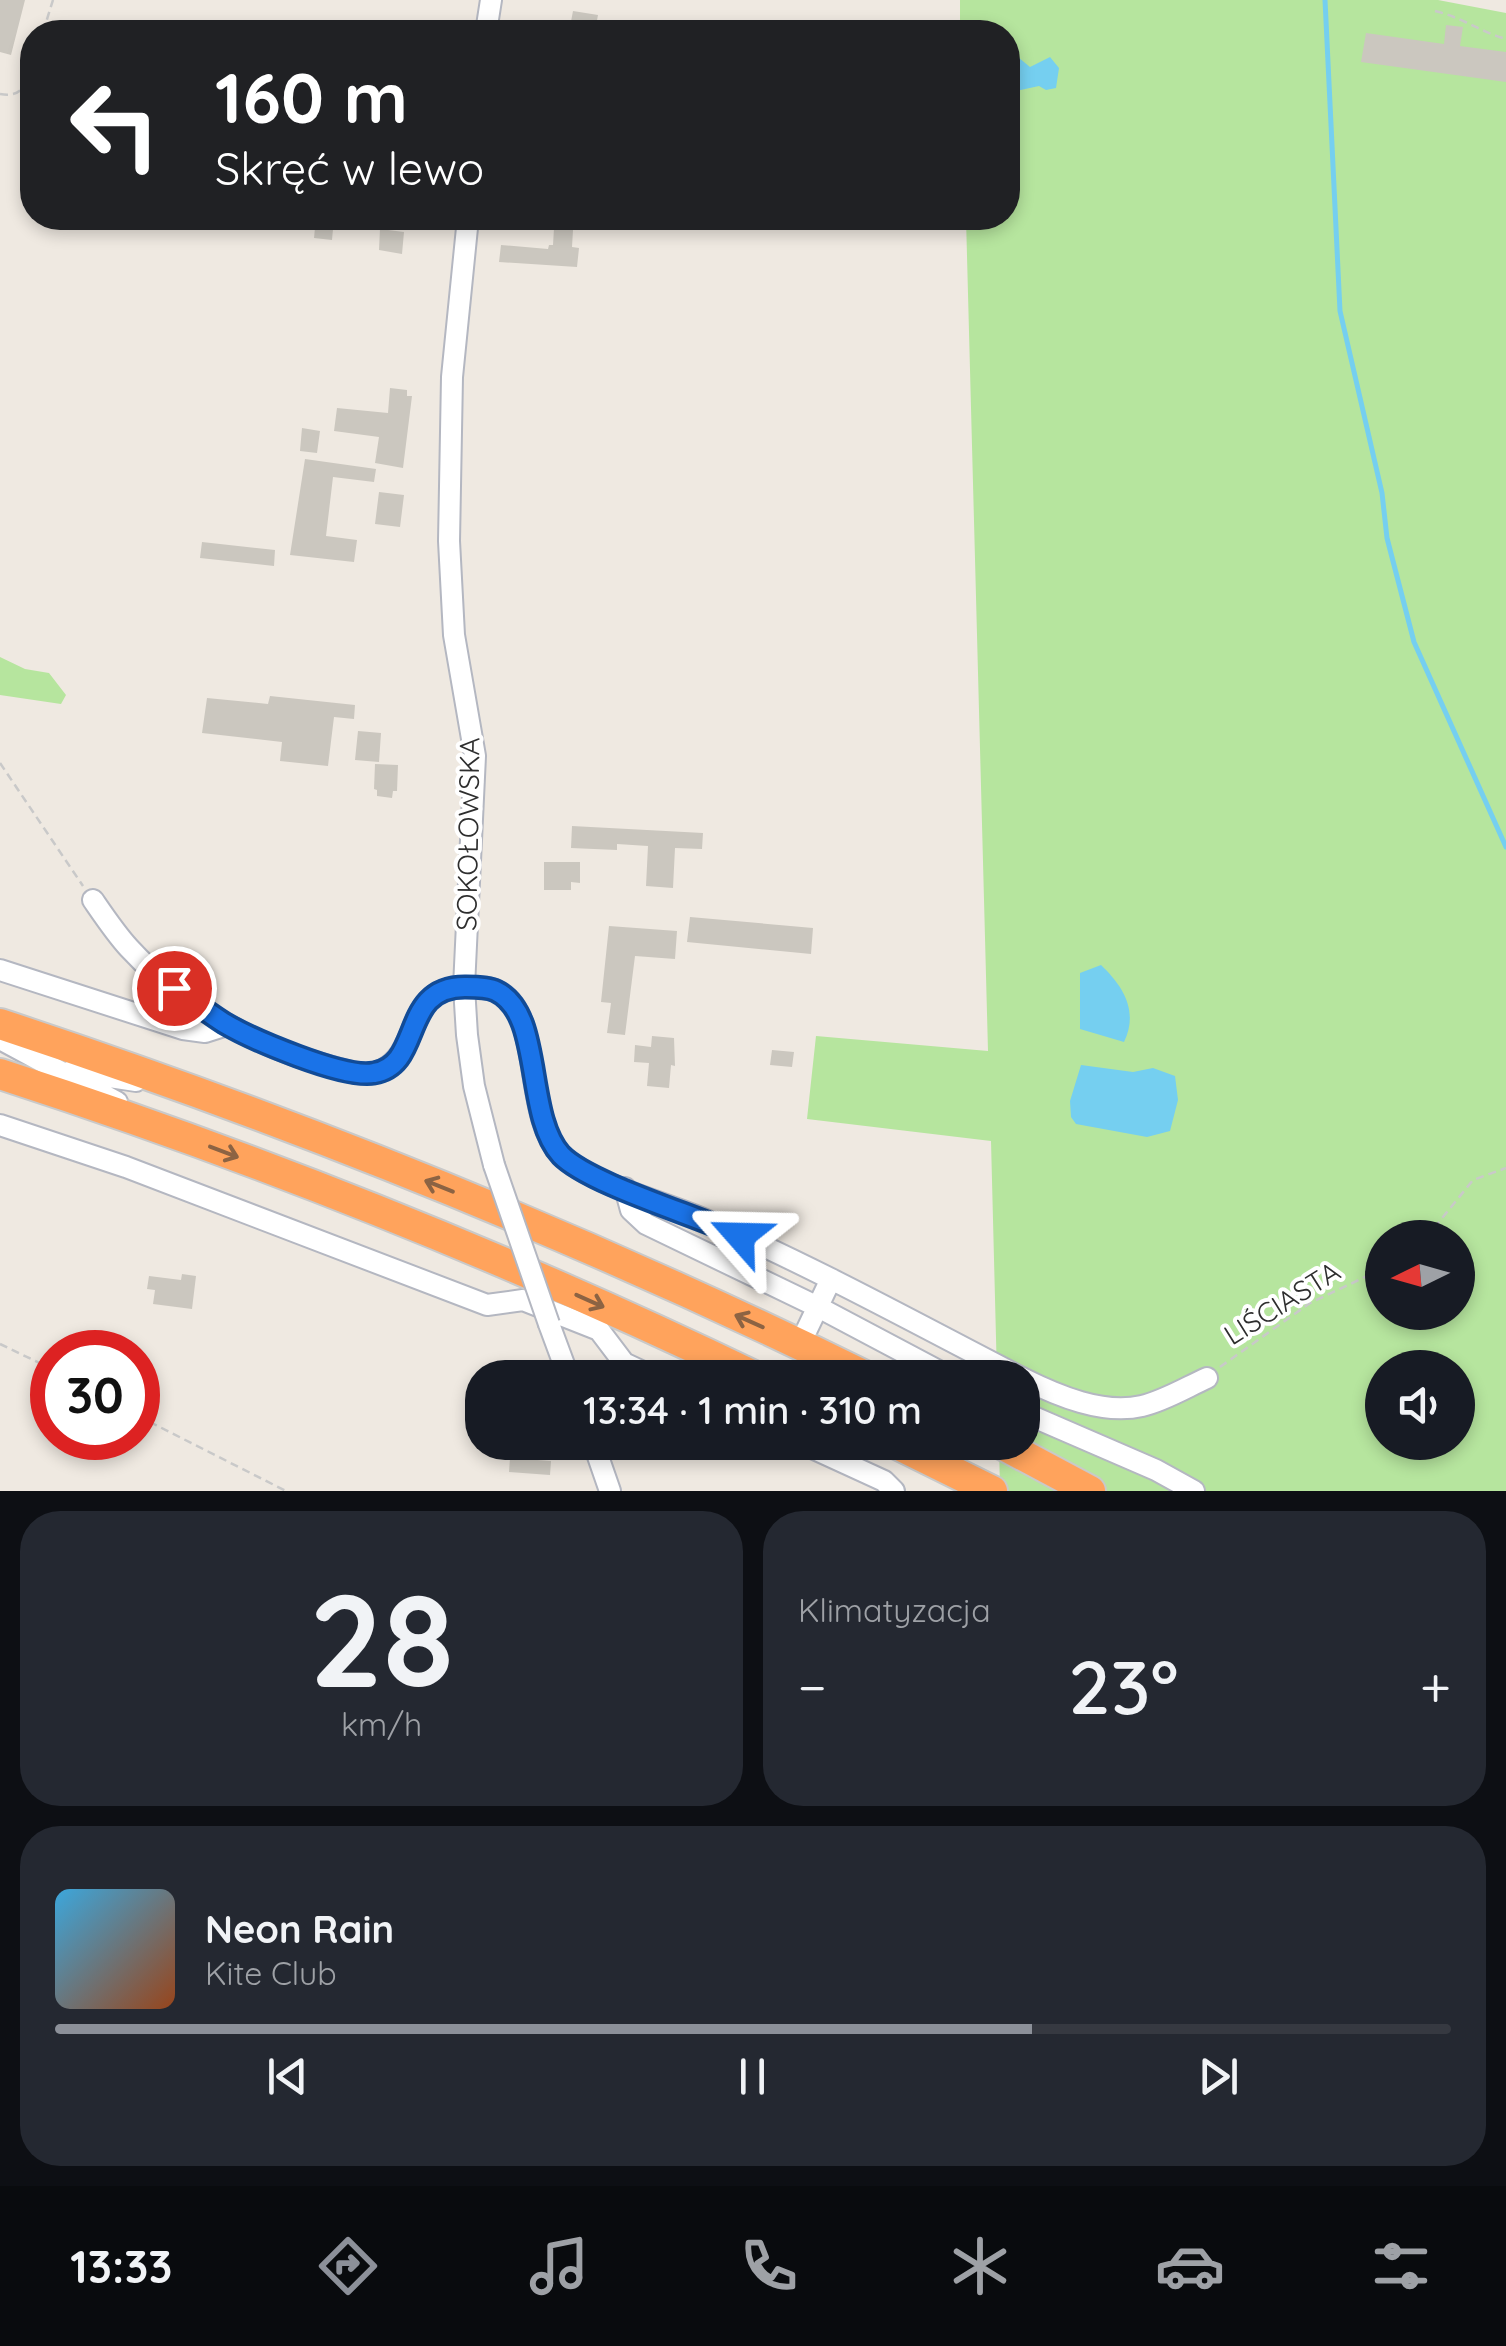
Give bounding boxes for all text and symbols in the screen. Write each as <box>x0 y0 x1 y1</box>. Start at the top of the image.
text: 160 m <box>215 53 408 141</box>
icon: left <box>50 60 180 190</box>
text: Skręć w lewo <box>215 140 484 196</box>
street label: SOKOŁOWSKA <box>448 737 487 931</box>
pin <box>132 946 217 1031</box>
icon: arrive <box>147 961 202 1016</box>
one-way arrow <box>208 1144 239 1162</box>
one-way arrow <box>425 1176 455 1194</box>
position arrow <box>688 1184 792 1288</box>
north arrow <box>1365 1220 1475 1330</box>
map controls <box>1365 1220 1475 1460</box>
street label: LIŚCIASTA <box>1217 1253 1346 1352</box>
one-way arrow <box>574 1293 605 1311</box>
one-way arrow <box>735 1310 765 1329</box>
speed limit sign: 30 <box>30 1330 160 1460</box>
button: sound <box>1365 1350 1475 1460</box>
text: 13:34 · 1 min · 310 m <box>583 1386 922 1434</box>
text: 28 <box>309 1557 454 1720</box>
text: Klimatyzacja <box>798 1590 991 1630</box>
text: 23° <box>1068 1639 1178 1733</box>
text: − <box>798 1652 827 1721</box>
text: + <box>1420 1652 1451 1721</box>
text: km/h <box>341 1704 422 1744</box>
text: Neon Rain <box>205 1905 394 1953</box>
text: Kite Club <box>205 1953 337 1993</box>
icon: previous <box>260 2049 315 2104</box>
icon: pause <box>725 2049 780 2104</box>
icon: next <box>1191 2049 1246 2104</box>
icon: directions <box>313 2231 383 2301</box>
icon: music <box>524 2231 594 2301</box>
icon: phone <box>734 2231 804 2301</box>
icon: climate <box>945 2231 1015 2301</box>
icon: car <box>1155 2231 1225 2301</box>
icon: filters <box>1366 2231 1436 2301</box>
text: 13:33 <box>70 2238 173 2294</box>

